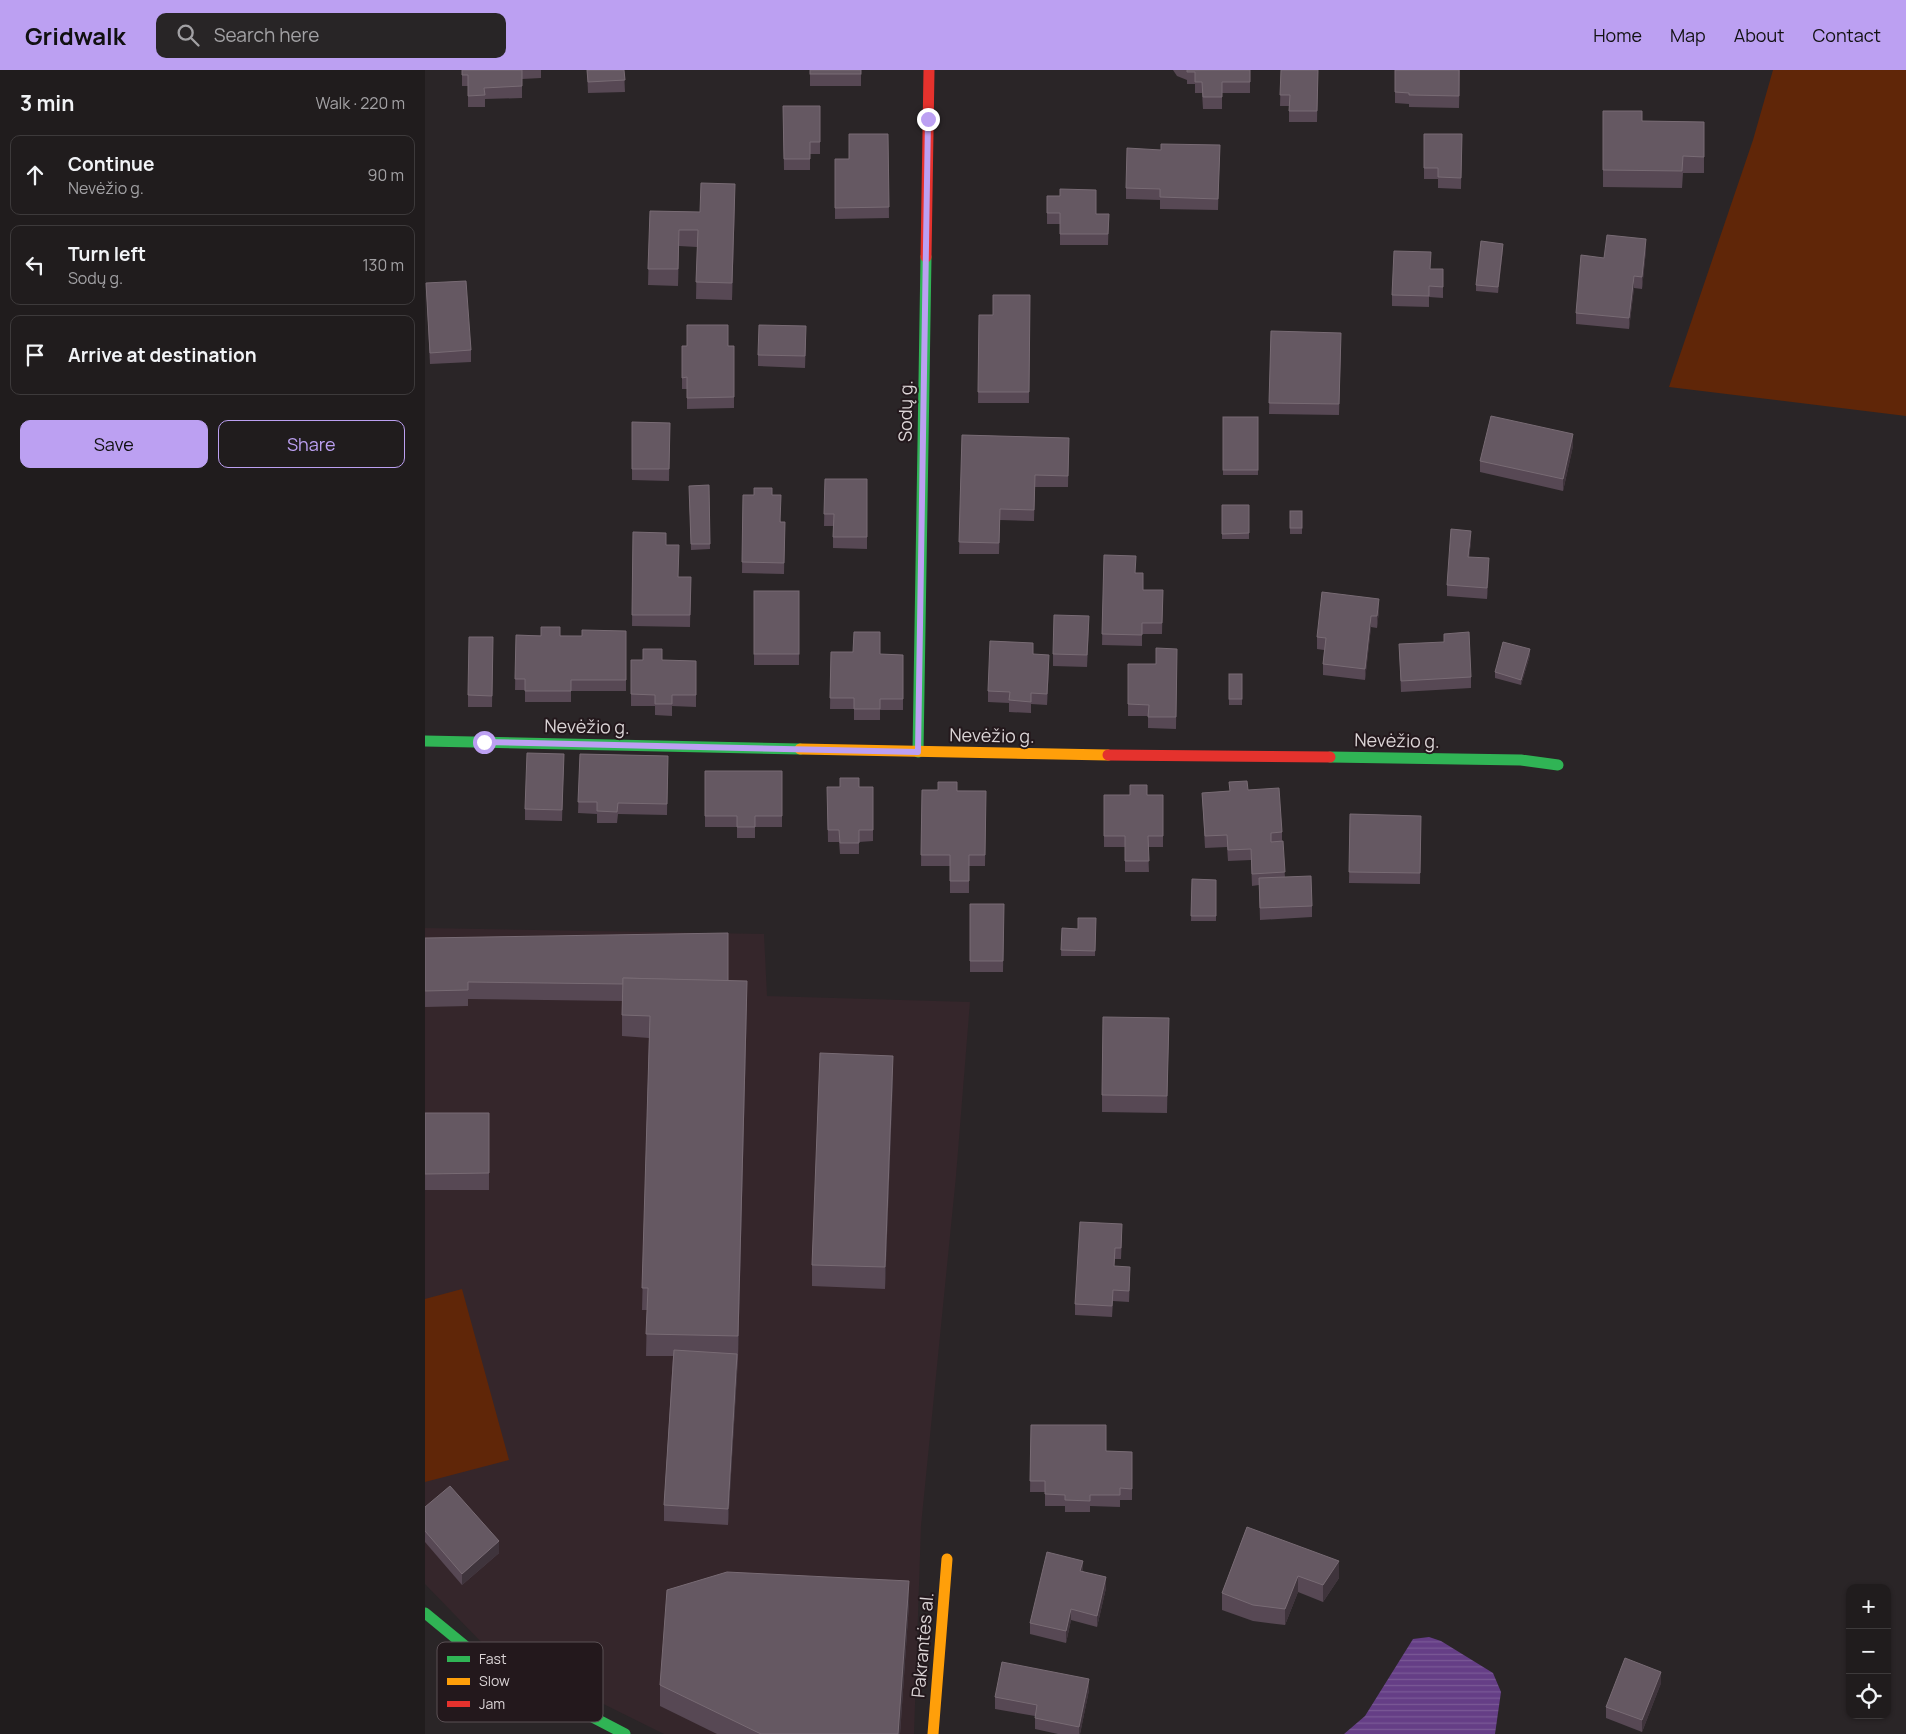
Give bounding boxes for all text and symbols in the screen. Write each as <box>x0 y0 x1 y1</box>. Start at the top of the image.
search box <box>156 13 506 58</box>
text: Gridwalk <box>25 19 126 52</box>
icon: search <box>174 21 202 49</box>
text: Search here <box>214 22 319 48</box>
text: Home <box>1593 23 1642 47</box>
text: Map <box>1670 23 1706 47</box>
text: About <box>1734 23 1784 47</box>
text: Contact <box>1812 23 1881 47</box>
text: 3 min <box>20 89 74 117</box>
text: Walk · 220 m <box>315 92 405 114</box>
route end <box>917 108 940 131</box>
text: Continue <box>68 151 154 177</box>
icon: ahead <box>21 161 49 189</box>
text: 90 m <box>368 164 404 186</box>
text: Nevėžio g. <box>68 177 144 199</box>
text: Turn left <box>68 241 146 267</box>
icon: left <box>21 251 49 279</box>
text: 130 m <box>362 254 404 276</box>
text: Sodų g. <box>68 267 123 289</box>
icon: arrive <box>21 341 49 369</box>
text: Arrive at destination <box>68 342 257 368</box>
street label: Sodų g. <box>892 380 918 442</box>
button: Save <box>20 420 208 468</box>
button: Share <box>218 420 405 468</box>
street label: Nevėžio g. <box>544 713 630 739</box>
street label: Nevėžio g. <box>949 722 1035 748</box>
street label: Nevėžio g. <box>1354 727 1440 753</box>
route start <box>473 731 496 754</box>
map controls <box>1846 1584 1891 1719</box>
button: + <box>1846 1584 1891 1629</box>
street label: Pakrantės al. <box>905 1591 939 1699</box>
button: − <box>1846 1629 1891 1674</box>
legend <box>437 1642 603 1722</box>
text: Fast <box>479 1649 507 1668</box>
text: Slow <box>479 1671 510 1690</box>
button: locate <box>1846 1674 1891 1719</box>
text: Jam <box>479 1694 505 1713</box>

